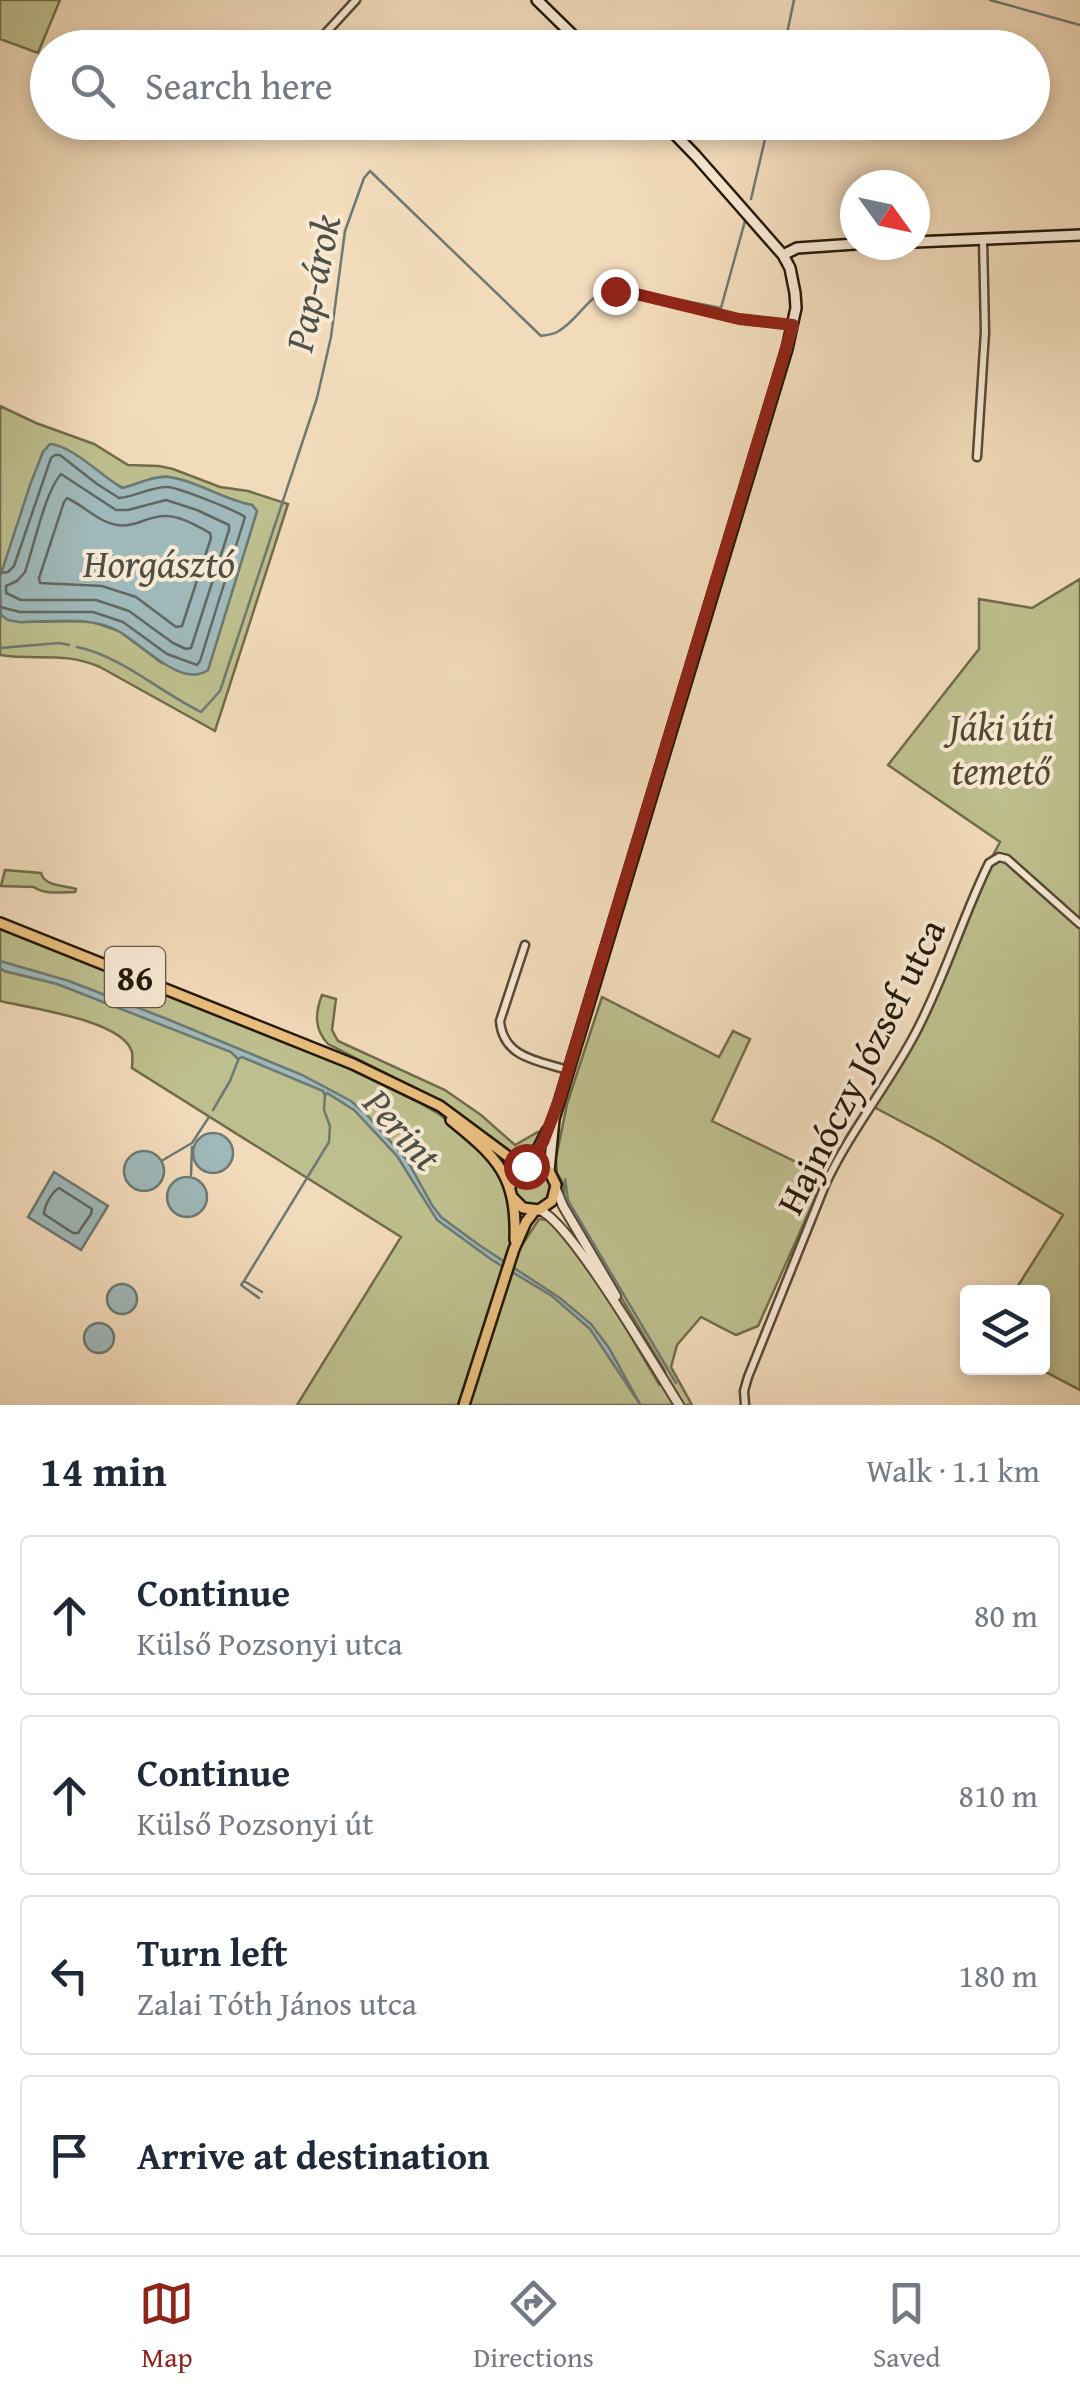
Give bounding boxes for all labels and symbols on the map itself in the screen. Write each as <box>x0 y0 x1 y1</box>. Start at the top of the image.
north arrow <box>840 170 930 260</box>
water label: Pap-árok <box>269 209 355 358</box>
route end <box>593 269 639 315</box>
water label: Horgásztó <box>82 533 235 592</box>
park label: Jáki úti temető <box>943 698 1054 798</box>
street label: Hajnóczy József utca <box>761 908 959 1224</box>
road number: 86 <box>105 947 165 1007</box>
water label: Perint <box>349 1074 457 1185</box>
route start <box>504 1144 550 1190</box>

